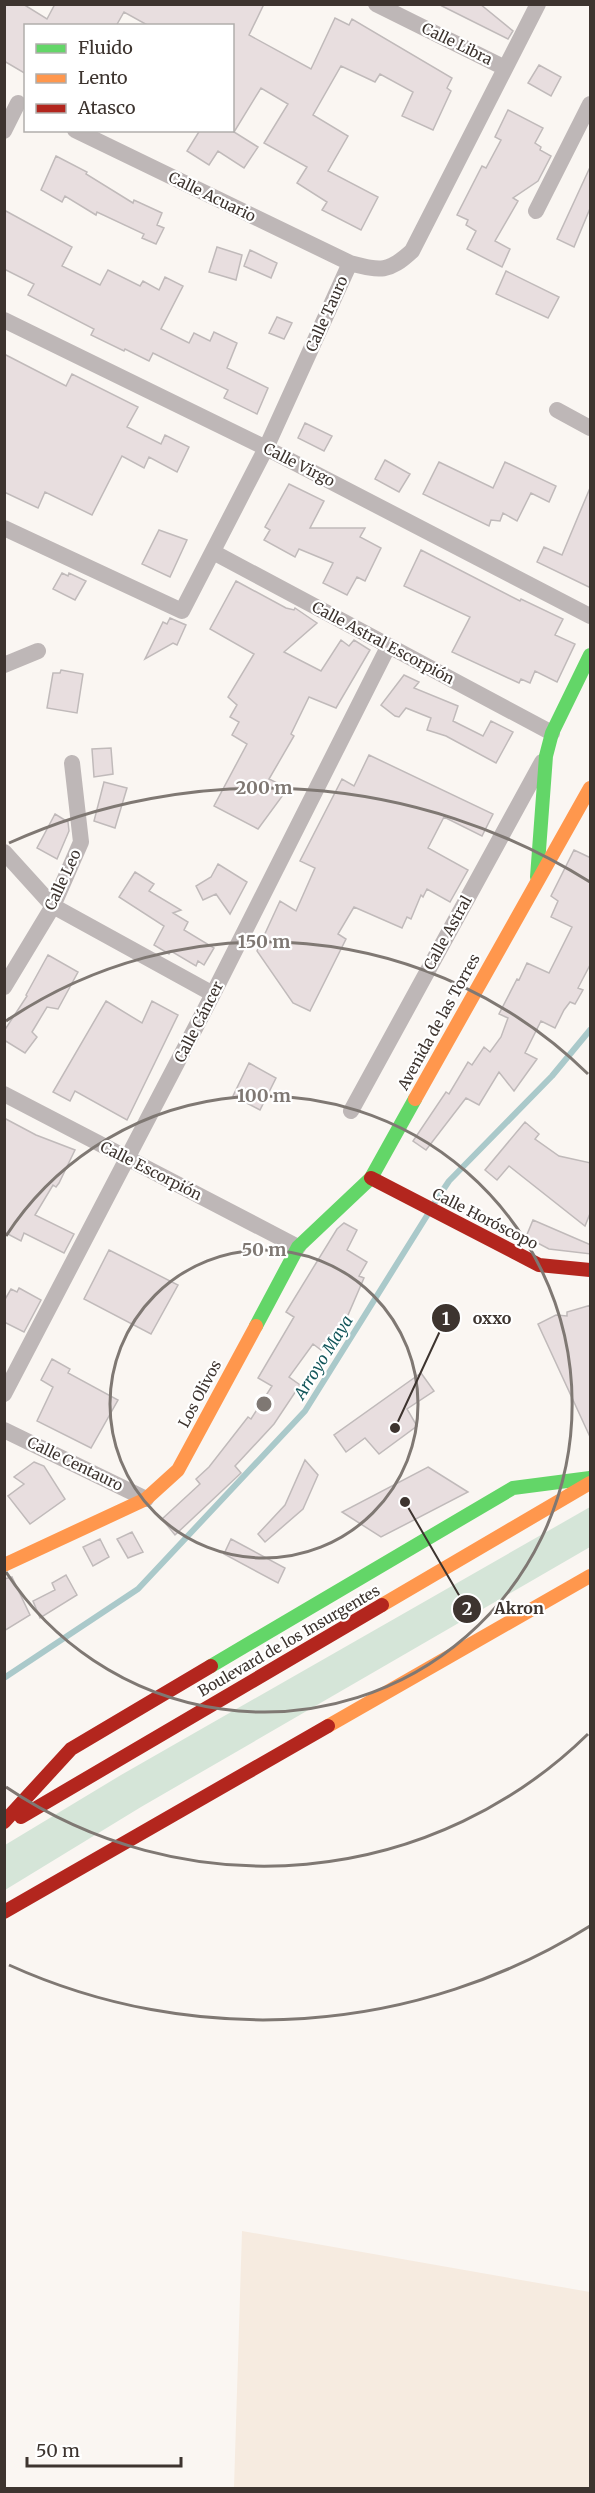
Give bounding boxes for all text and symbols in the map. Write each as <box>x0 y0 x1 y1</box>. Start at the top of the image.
street label: Calle Libra <box>419 18 496 69</box>
legend <box>24 24 234 132</box>
text: Fluido <box>78 36 133 59</box>
text: Lento <box>78 66 128 89</box>
text: Atasco <box>77 96 136 119</box>
street label: Calle Acuario <box>166 167 259 226</box>
street label: Calle Tauro <box>301 273 352 355</box>
street label: Calle Virgo <box>260 438 338 491</box>
street label: Calle Astral Escorpión <box>309 597 458 688</box>
text: 200 m <box>236 776 292 799</box>
street label: Calle Leo <box>40 846 85 913</box>
street label: Calle Astral <box>419 892 476 973</box>
text: 150 m <box>238 930 290 953</box>
street label: Avenida de las Torres <box>393 950 484 1094</box>
street label: Calle Cáncer <box>170 978 227 1066</box>
text: 100 m <box>237 1084 291 1107</box>
street label: Calle Escorpión <box>97 1137 205 1204</box>
street label: Calle Horóscopo <box>429 1184 542 1254</box>
text: 50 m <box>242 1238 286 1261</box>
callout: oxxo <box>431 1301 524 1335</box>
text: 1 <box>442 1307 450 1330</box>
text: oxxo <box>473 1308 512 1328</box>
water label: Arroyo Maya <box>288 1311 357 1404</box>
street label: Los Olivos <box>174 1357 225 1431</box>
centre of rings <box>254 1394 274 1414</box>
street label: Calle Centauro <box>24 1432 126 1495</box>
street label: Boulevard de los Insurgentes <box>194 1581 383 1701</box>
callout: Akron <box>452 1592 556 1626</box>
text: 2 <box>462 1597 472 1620</box>
text: Akron <box>493 1598 544 1618</box>
scale bar <box>27 2430 182 2468</box>
text: 50 m <box>36 2439 80 2462</box>

